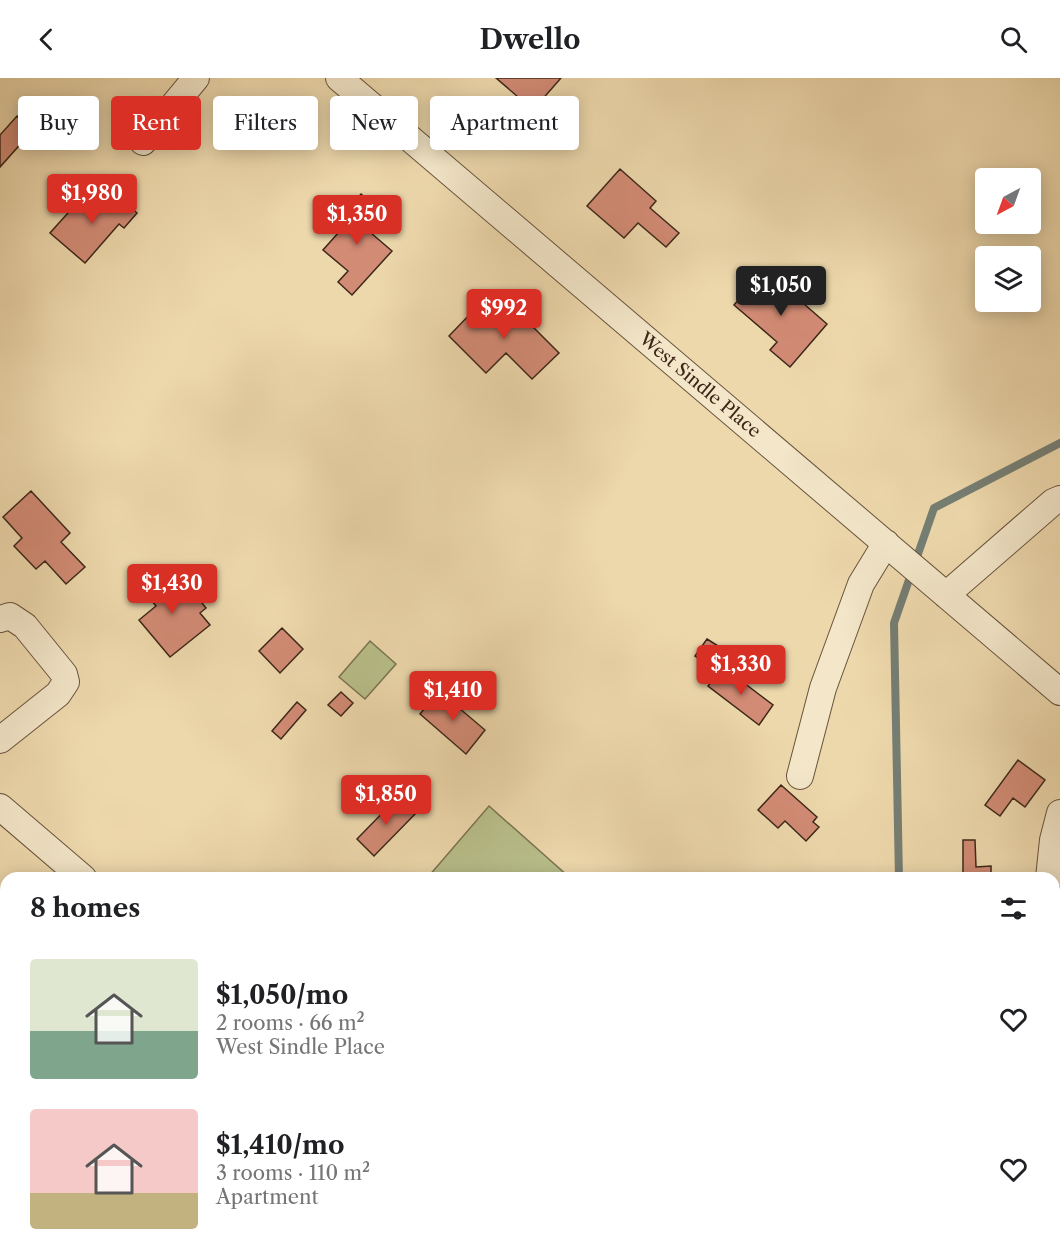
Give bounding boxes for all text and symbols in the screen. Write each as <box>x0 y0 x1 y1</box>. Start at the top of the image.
icon: back <box>30 23 63 56</box>
text: Dwello <box>480 23 580 56</box>
icon: search <box>997 23 1030 56</box>
chip: Buy <box>18 96 99 150</box>
chip: Rent <box>111 96 201 150</box>
chip: Filters <box>213 96 318 150</box>
chip: New <box>330 96 418 150</box>
chip: Apartment <box>430 96 579 150</box>
north arrow <box>975 168 1041 234</box>
map controls <box>975 168 1041 312</box>
pin: $1,980 <box>43 174 141 225</box>
text: $1,980 <box>61 181 123 205</box>
pin: $1,350 <box>308 195 406 246</box>
text: $1,350 <box>327 202 387 226</box>
button: layers <box>975 246 1041 312</box>
pin: $1,050 <box>732 266 830 317</box>
text: $1,050 <box>750 273 812 297</box>
pin: $992 <box>468 289 540 340</box>
text: $992 <box>481 296 527 320</box>
street label: West Sindle Place <box>634 327 765 442</box>
pin: $1,430 <box>123 564 221 615</box>
text: $1,430 <box>141 571 203 595</box>
pin: $1,330 <box>692 645 790 696</box>
text: $1,330 <box>710 652 772 676</box>
pin: $1,410 <box>404 671 502 722</box>
text: $1,410 <box>423 678 483 702</box>
pin: $1,850 <box>337 775 435 826</box>
text: $1,850 <box>355 782 417 806</box>
text: 8 homes <box>30 892 140 924</box>
icon: filters <box>997 892 1030 925</box>
text: $1,050/mo <box>216 979 348 1011</box>
icon: home <box>78 983 150 1055</box>
icon: heart <box>997 1003 1030 1036</box>
text: 2 rooms · 66 m² <box>216 1011 365 1035</box>
text: West Sindle Place <box>216 1035 385 1059</box>
text: $1,410/mo <box>216 1129 345 1161</box>
icon: home <box>78 1133 150 1205</box>
icon: heart <box>997 1153 1030 1186</box>
text: 3 rooms · 110 m² <box>216 1161 370 1185</box>
text: Apartment <box>216 1185 319 1209</box>

